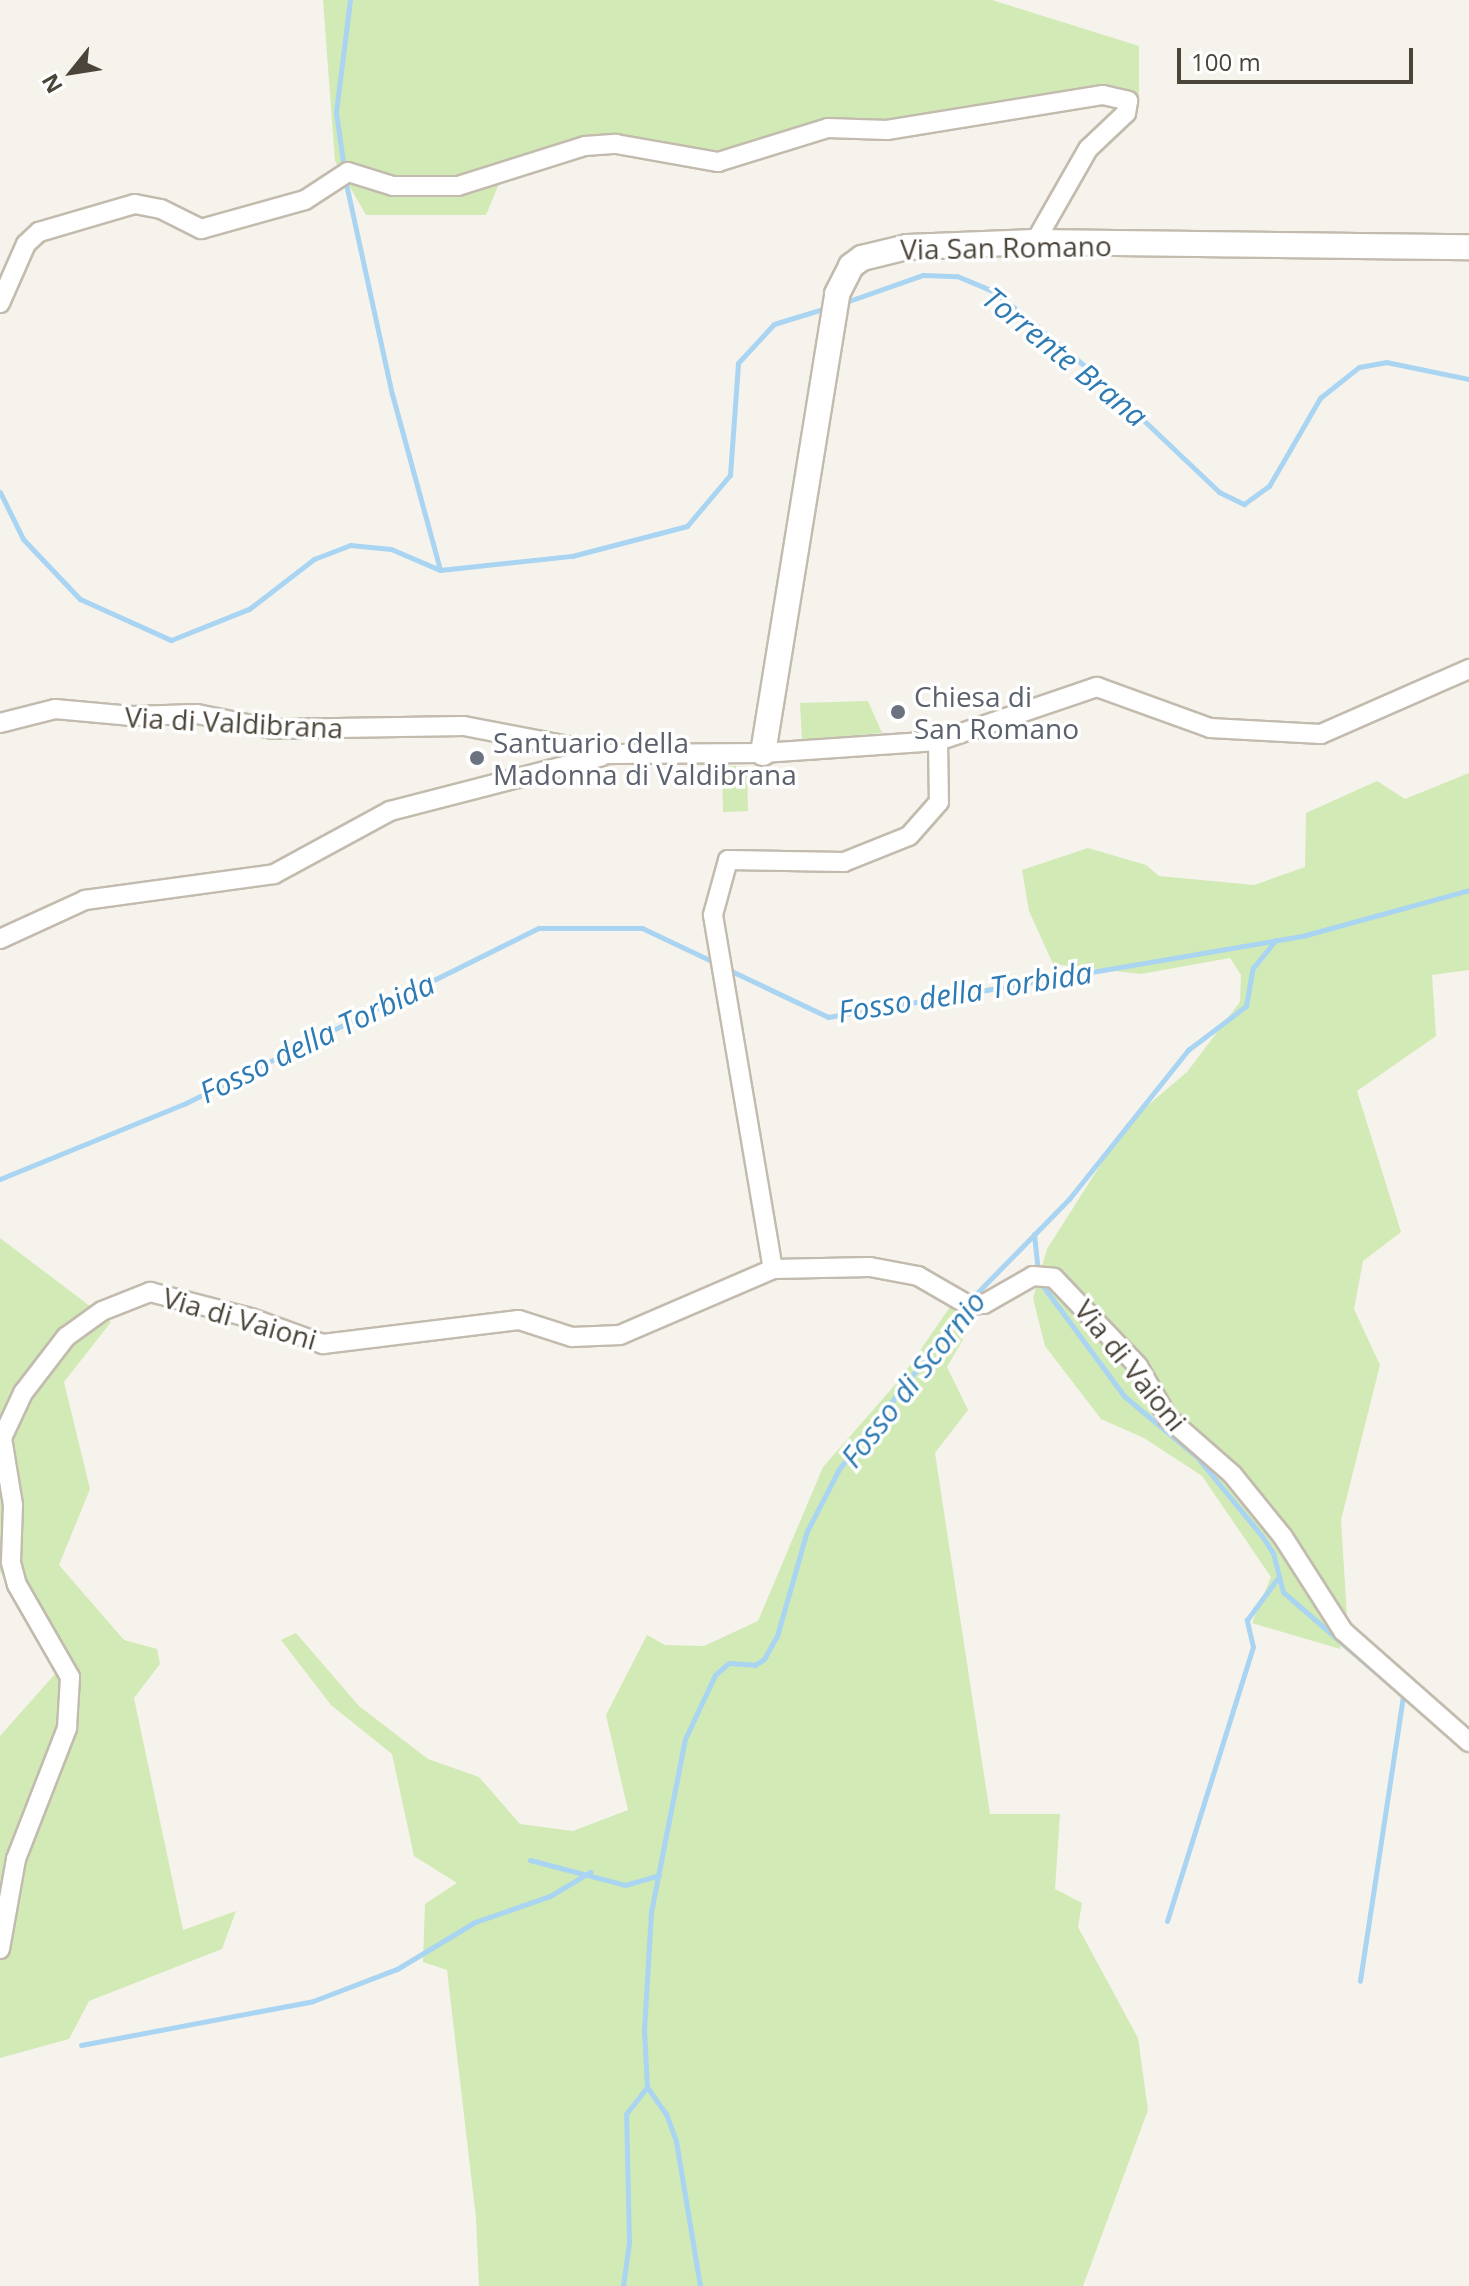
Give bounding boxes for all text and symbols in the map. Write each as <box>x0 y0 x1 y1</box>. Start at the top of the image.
north arrow <box>32 32 112 112</box>
scale bar <box>1181 32 1417 82</box>
text: 100 m <box>1191 45 1261 78</box>
text: N <box>34 69 69 99</box>
street label: Via San Romano <box>900 228 1112 266</box>
water label: Torrente Brana <box>975 280 1155 434</box>
place label: Chiesa di San Romano <box>914 679 1079 745</box>
street label: Via di Valdibrana <box>124 700 344 744</box>
marker: Chiesa di San Romano <box>889 703 907 721</box>
place label: Santuario della Madonna di Valdibrana <box>493 725 797 791</box>
marker: Santuario della Madonna di Valdibrana <box>468 749 486 767</box>
water label: Fosso della Torbida <box>835 954 1095 1030</box>
water label: Fosso della Torbida <box>194 966 440 1110</box>
street label: Via di Vaioni <box>159 1280 321 1356</box>
water label: Fosso di Scornio <box>833 1284 993 1474</box>
street label: Via di Vaioni <box>1068 1293 1194 1437</box>

